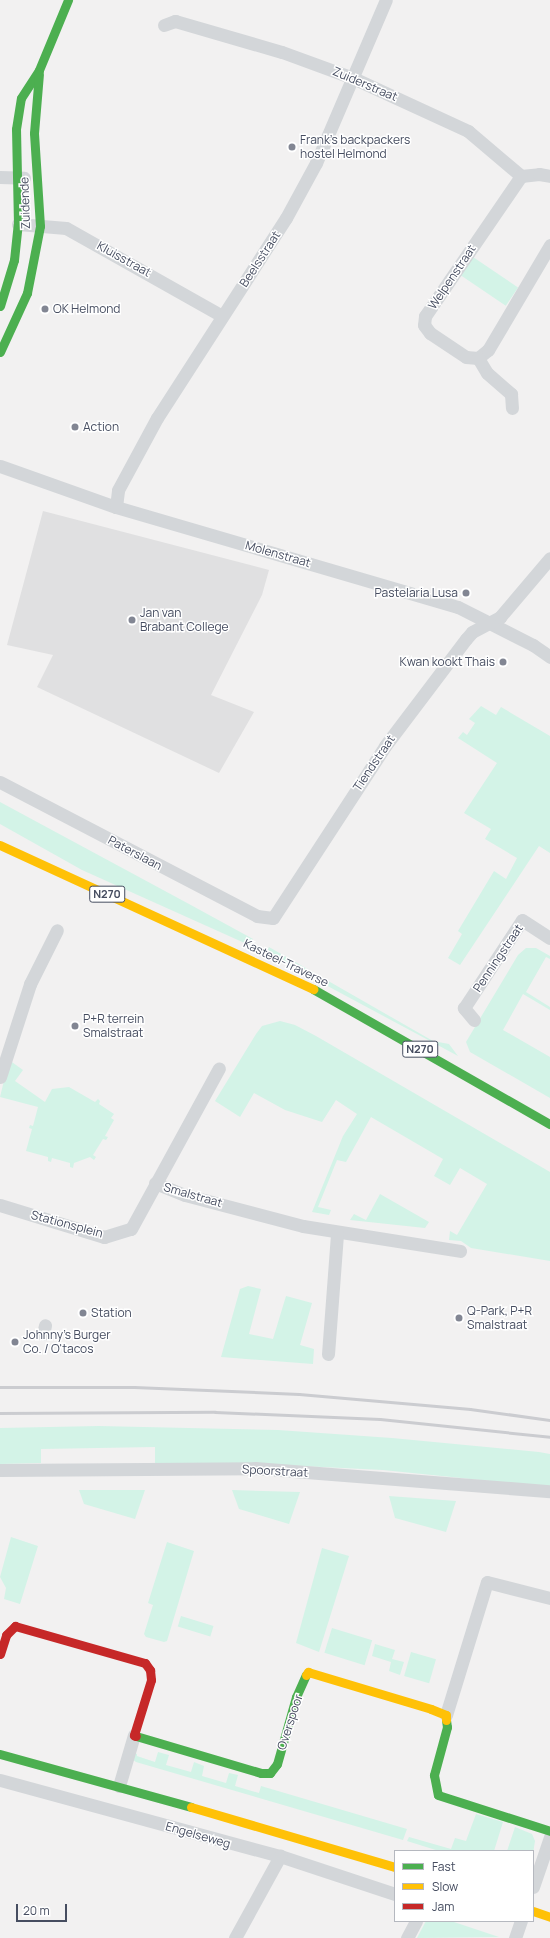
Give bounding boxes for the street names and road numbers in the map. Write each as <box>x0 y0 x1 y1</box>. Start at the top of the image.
street label: Zuiderstraat <box>331 64 399 104</box>
street label: Zuidende <box>17 177 33 229</box>
street label: Beelsstraat <box>237 228 283 290</box>
street label: Kluisstraat <box>94 238 154 280</box>
street label: Welpenstraat <box>425 242 479 312</box>
street label: Molenstraat <box>244 538 312 570</box>
street label: Tiendstraat <box>350 732 398 794</box>
street label: Paterslaan <box>106 833 164 873</box>
road number: N270 <box>89 885 125 903</box>
street label: Penningstraat <box>470 921 526 995</box>
street label: Kasteel-Traverse <box>241 936 331 990</box>
road number: N270 <box>402 1040 438 1058</box>
street label: Smalstraat <box>162 1180 224 1210</box>
street label: Stationsplein <box>29 1207 105 1241</box>
street label: Spoorstraat <box>242 1462 308 1480</box>
street label: Overspoor <box>274 1692 306 1752</box>
street label: Engelseweg <box>164 1819 232 1851</box>

